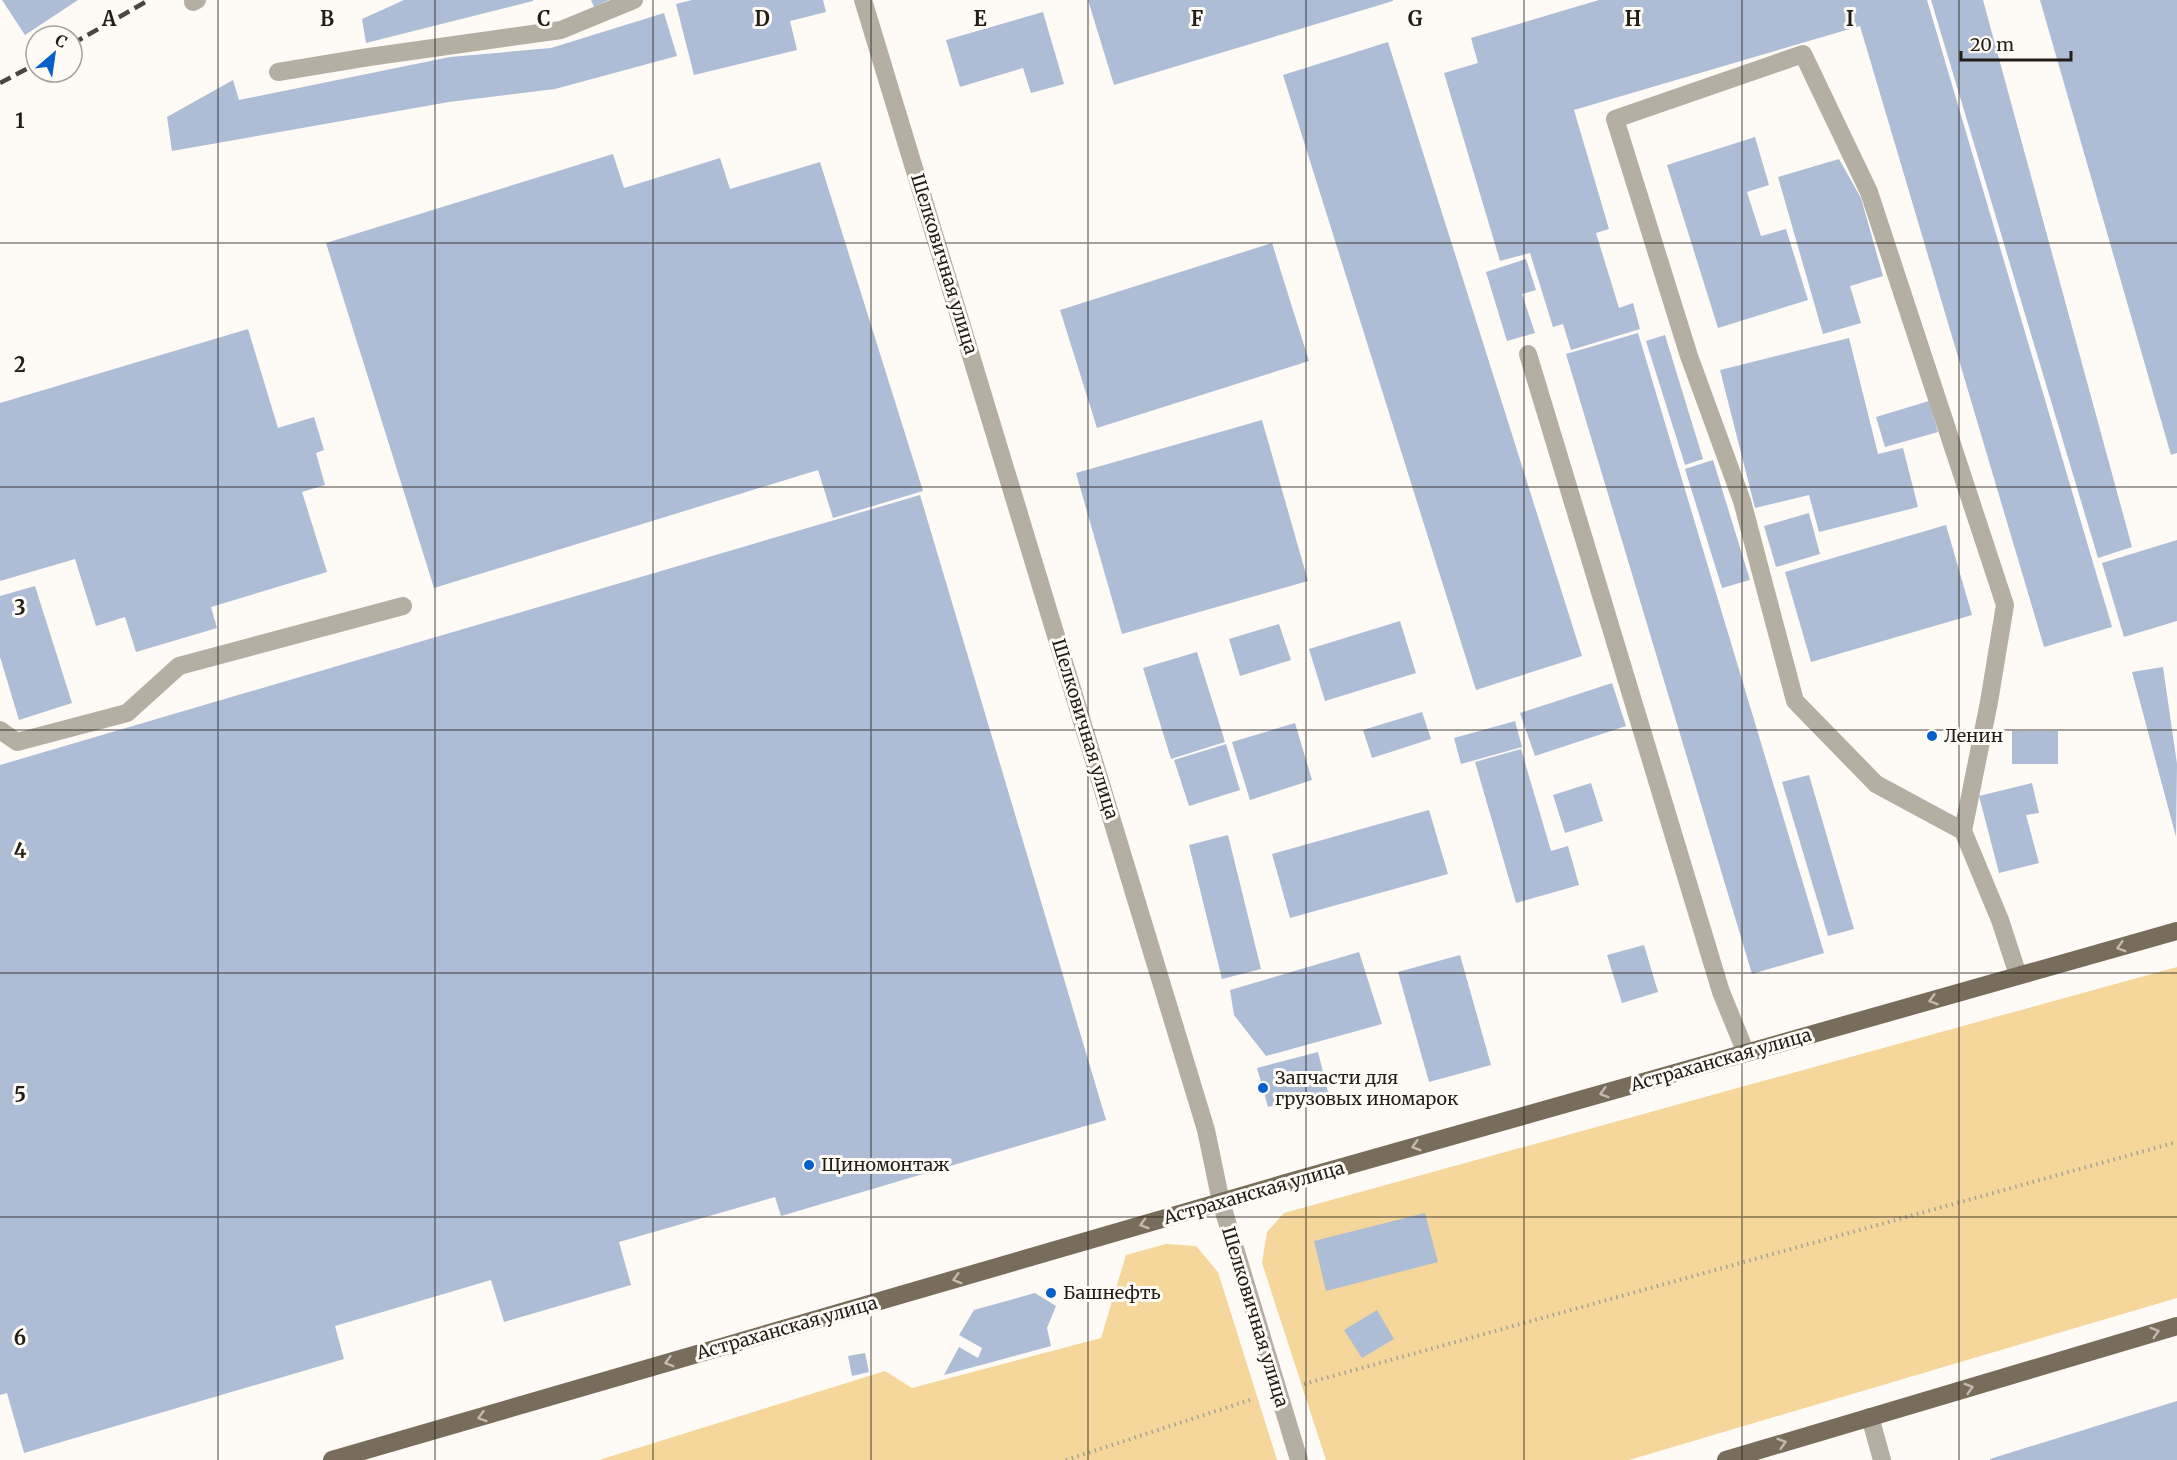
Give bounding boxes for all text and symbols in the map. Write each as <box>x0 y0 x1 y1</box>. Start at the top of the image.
text: A <box>101 6 117 31</box>
text: B <box>320 6 334 31</box>
text: C <box>537 6 551 31</box>
text: D <box>754 6 770 31</box>
text: E <box>973 6 987 31</box>
text: F <box>1191 6 1204 31</box>
text: G <box>1408 6 1423 31</box>
text: H <box>1625 6 1641 31</box>
text: I <box>1846 6 1854 31</box>
north arrow <box>24 24 84 84</box>
scale bar <box>1961 24 2070 62</box>
text: С <box>52 30 71 52</box>
text: 20 m <box>1970 33 2014 56</box>
text: 1 <box>15 108 25 133</box>
street label: Шелковичная улица <box>906 171 983 357</box>
text: 2 <box>14 352 26 377</box>
text: 3 <box>14 595 26 620</box>
street label: Шелковичная улица <box>1047 636 1124 822</box>
place label: Ленин <box>1944 724 2003 747</box>
marker: Ленин <box>1925 729 1939 743</box>
text: 4 <box>14 838 27 863</box>
one-way arrow <box>2116 939 2126 952</box>
one-way arrow <box>1928 992 1938 1005</box>
street label: Астраханская улица <box>1627 1023 1814 1097</box>
place label: Запчасти для грузовых иномарок <box>1275 1066 1459 1110</box>
marker: Запчасти для грузовых иномарок <box>1256 1081 1270 1095</box>
text: 5 <box>14 1082 26 1107</box>
one-way arrow <box>1599 1086 1610 1098</box>
one-way arrow <box>1411 1139 1422 1151</box>
place label: Щиномонтаж <box>821 1153 950 1176</box>
street label: Астраханская улица <box>1160 1156 1347 1230</box>
marker: Щиномонтаж <box>802 1158 816 1172</box>
one-way arrow <box>1139 1217 1150 1229</box>
street label: Шелковичная улица <box>1217 1224 1294 1410</box>
one-way arrow <box>952 1272 963 1284</box>
place label: Башнефть <box>1063 1281 1161 1304</box>
marker: Башнефть <box>1044 1286 1058 1300</box>
street label: Астраханская улица <box>693 1291 880 1365</box>
text: 6 <box>14 1325 26 1350</box>
one-way arrow <box>2150 1327 2160 1339</box>
one-way arrow <box>664 1355 675 1367</box>
one-way arrow <box>1963 1383 1973 1395</box>
one-way arrow <box>477 1410 488 1422</box>
one-way arrow <box>1776 1438 1787 1450</box>

